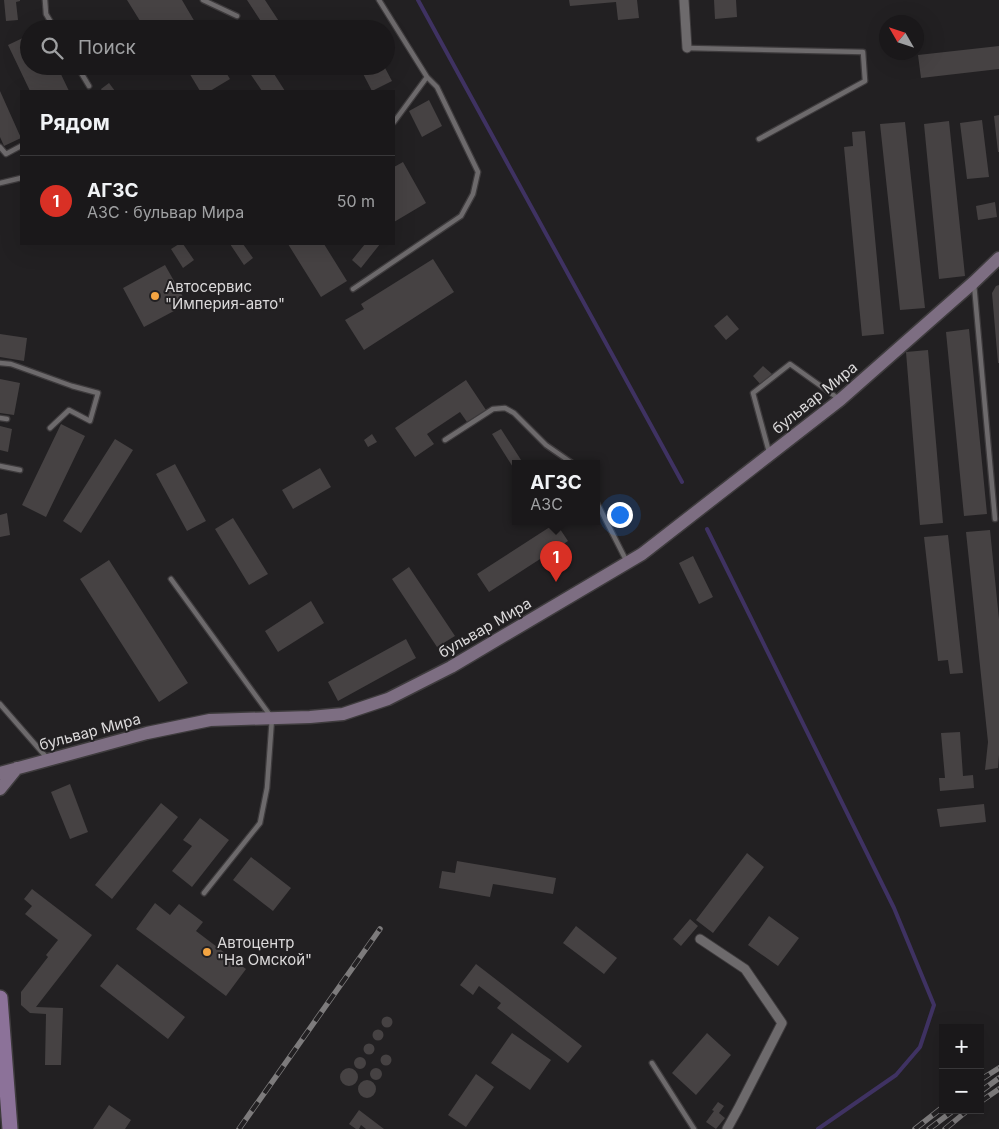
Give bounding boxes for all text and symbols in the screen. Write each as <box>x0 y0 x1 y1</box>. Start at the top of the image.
north arrow <box>879 15 924 60</box>
search box <box>20 20 395 75</box>
icon: search <box>38 34 66 62</box>
text: Поиск <box>78 36 136 59</box>
text: Рядом <box>40 110 110 135</box>
text: АГЗС <box>87 179 139 202</box>
text: 1 <box>53 191 59 211</box>
text: 50 m <box>337 191 375 211</box>
text: АЗС · бульвар Мира <box>87 202 244 222</box>
place label: Автосервис "Империя-авто" <box>165 277 285 313</box>
marker: Автосервис "Империя-авто" <box>149 290 161 302</box>
street label: бульвар Мира <box>768 357 861 438</box>
popup <box>512 460 600 525</box>
text: АГЗС <box>530 471 582 494</box>
text: АЗС <box>530 494 563 514</box>
your location <box>607 502 633 528</box>
pin: 1 <box>540 541 572 582</box>
street label: бульвар Мира <box>435 593 535 662</box>
street label: бульвар Мира <box>37 709 143 754</box>
place label: Автоцентр "На Омской" <box>217 933 312 969</box>
marker: Автоцентр "На Омской" <box>201 946 213 958</box>
map controls <box>939 1024 984 1114</box>
button: + <box>939 1024 984 1069</box>
button: − <box>939 1069 984 1114</box>

